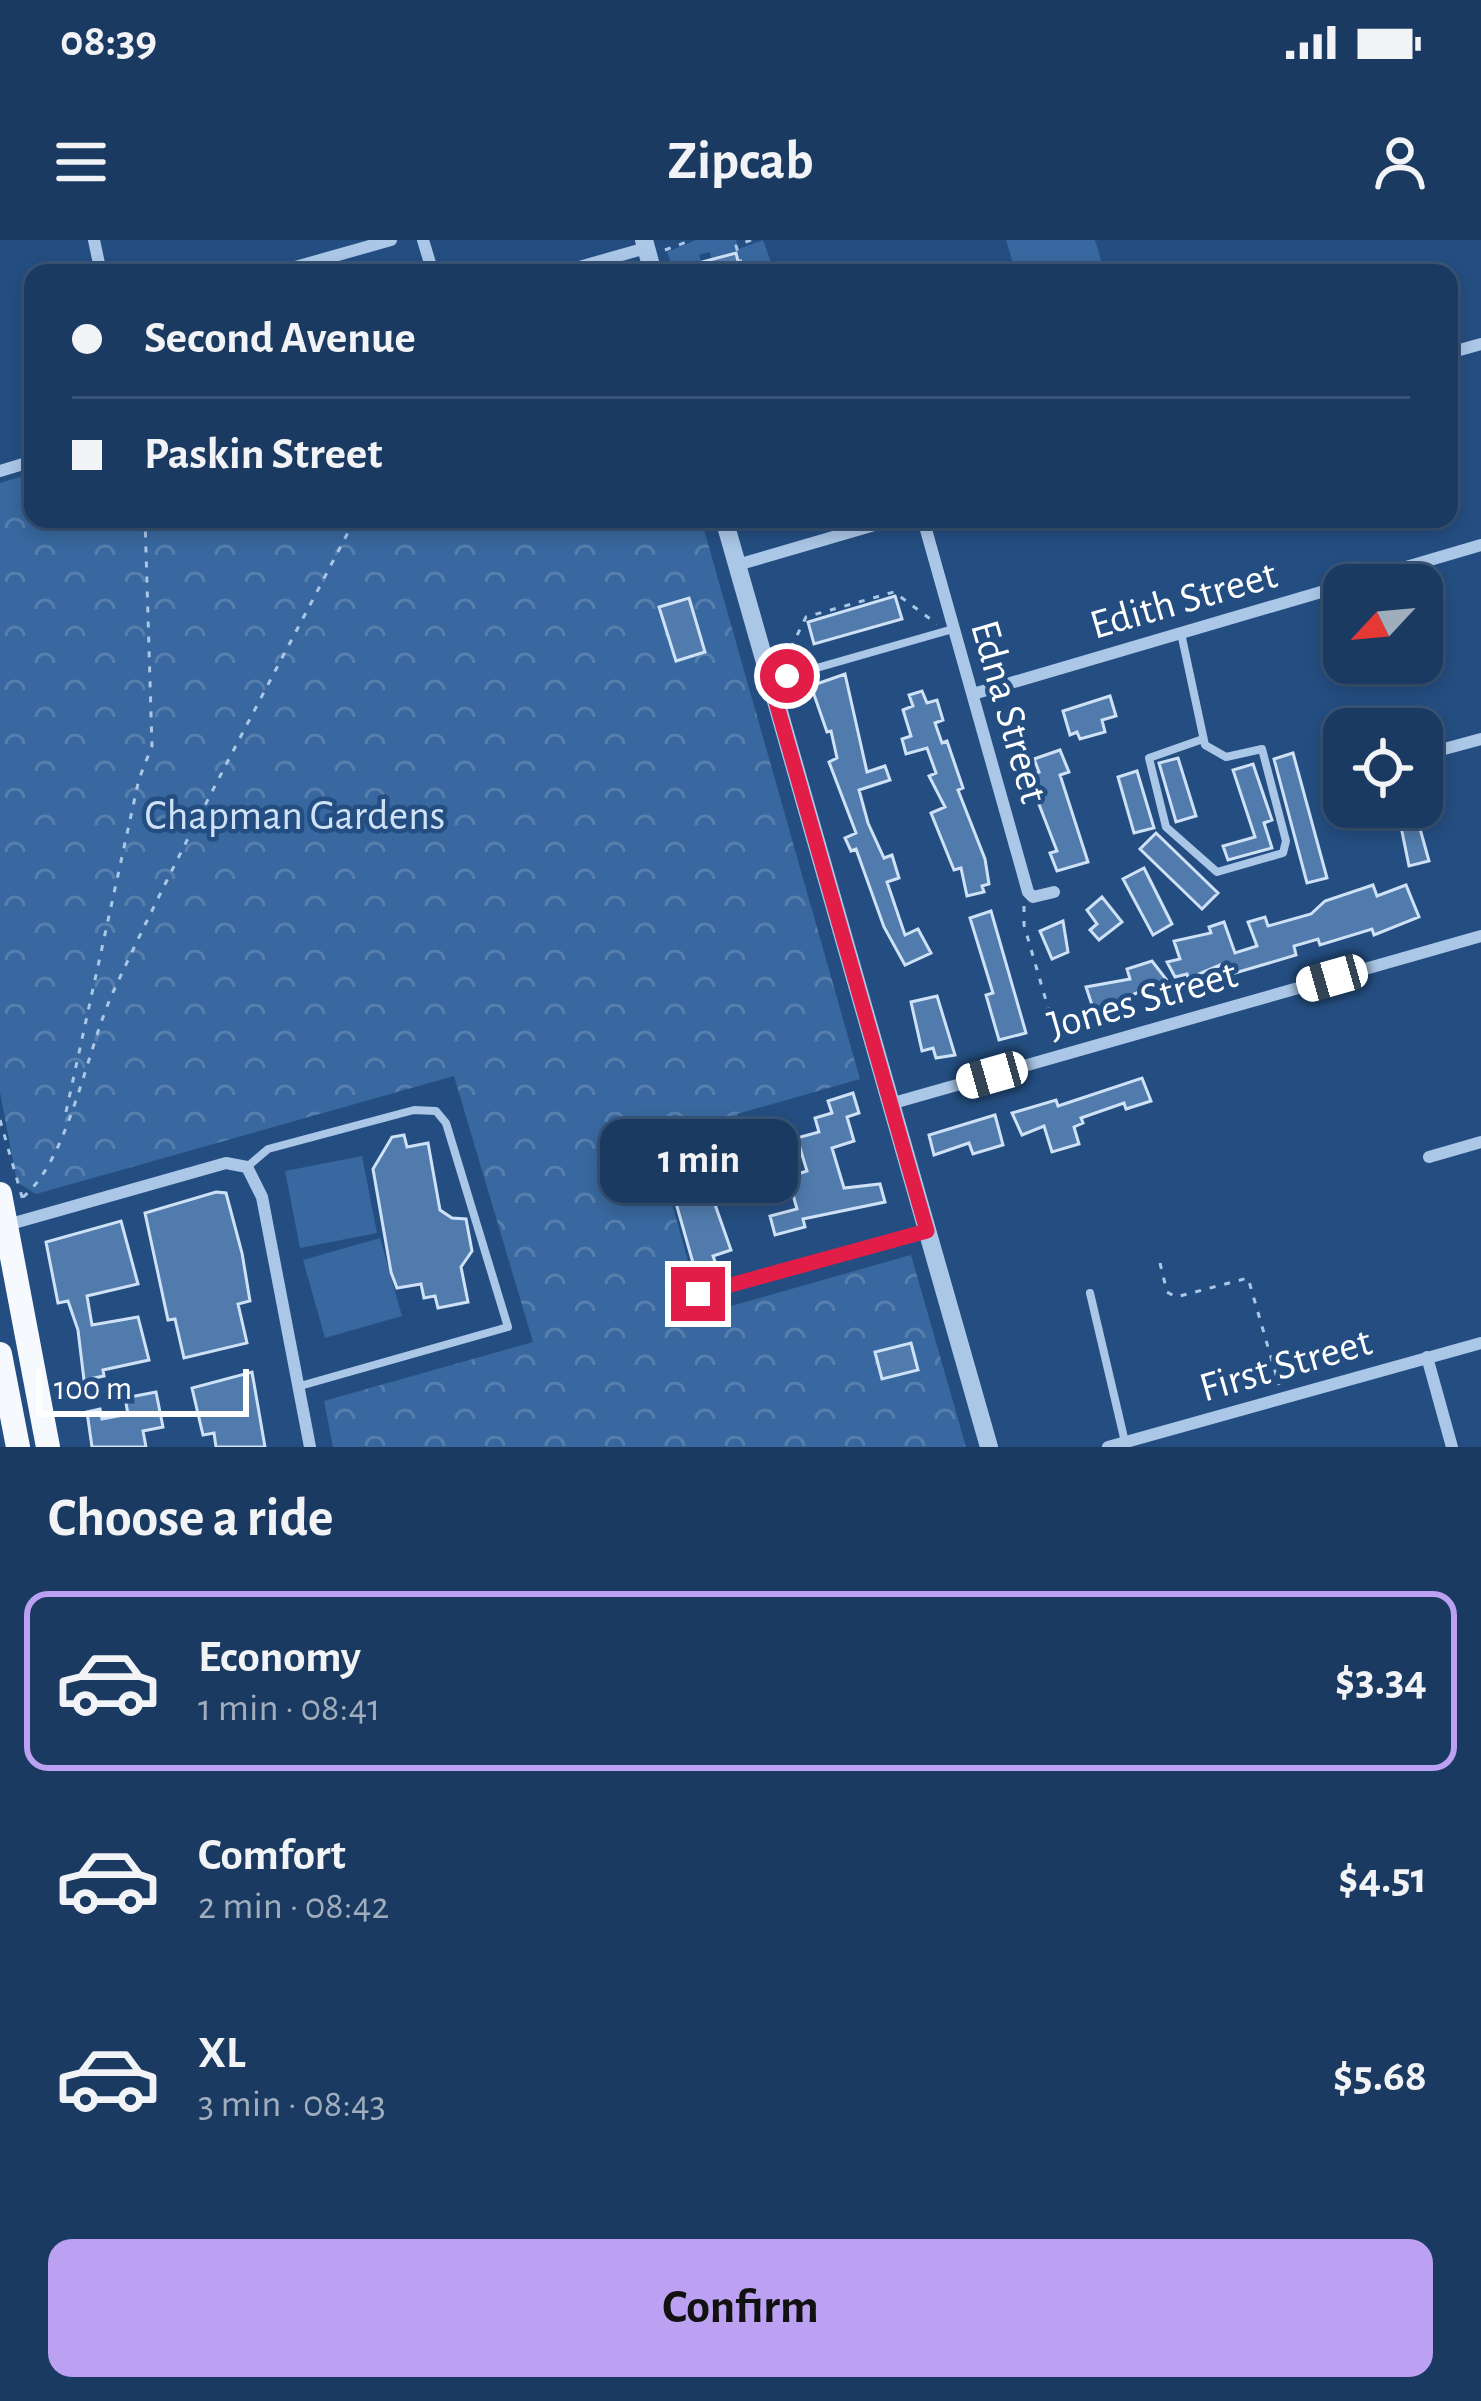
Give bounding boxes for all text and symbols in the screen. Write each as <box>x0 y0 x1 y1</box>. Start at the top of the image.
text: 08:39 <box>60 19 157 64</box>
icon: menu <box>48 129 114 195</box>
icon: person <box>1367 129 1433 195</box>
text: Zipcab <box>668 135 813 189</box>
text: Second Avenue <box>144 316 416 361</box>
text: Paskin Street <box>144 432 382 477</box>
street label: Edith Street <box>1085 553 1282 647</box>
north arrow <box>1323 564 1443 684</box>
map controls <box>1323 564 1443 828</box>
street label: Edna Street <box>963 616 1055 808</box>
route start <box>760 649 814 703</box>
button: locate <box>1323 708 1443 828</box>
park label: Chapman Gardens <box>145 795 445 837</box>
car <box>1292 951 1372 1005</box>
street label: Jones Street <box>1043 953 1242 1047</box>
car <box>952 1048 1032 1102</box>
callout: 1 min <box>599 1120 797 1204</box>
text: 1 min <box>658 1141 740 1180</box>
route end <box>671 1267 725 1321</box>
street label: First Street <box>1195 1320 1376 1409</box>
scale bar <box>36 1363 249 1416</box>
text: 100 m <box>54 1373 132 1406</box>
text: Choose a ride <box>48 1492 334 1546</box>
icon: car <box>54 1627 162 1735</box>
text: Economy <box>198 1635 361 1680</box>
text: $3.34 <box>1335 1658 1427 1703</box>
text: 1 min · 08:41 <box>198 1689 381 1728</box>
icon: car <box>54 1825 162 1933</box>
text: Comfort <box>198 1833 346 1878</box>
text: $4.51 <box>1338 1856 1427 1901</box>
text: 2 min · 08:42 <box>198 1887 389 1926</box>
icon: car <box>54 2023 162 2131</box>
text: XL <box>198 2031 246 2076</box>
text: $5.68 <box>1333 2054 1427 2099</box>
text: 3 min · 08:43 <box>198 2085 386 2124</box>
button: Confirm <box>48 2239 1433 2377</box>

